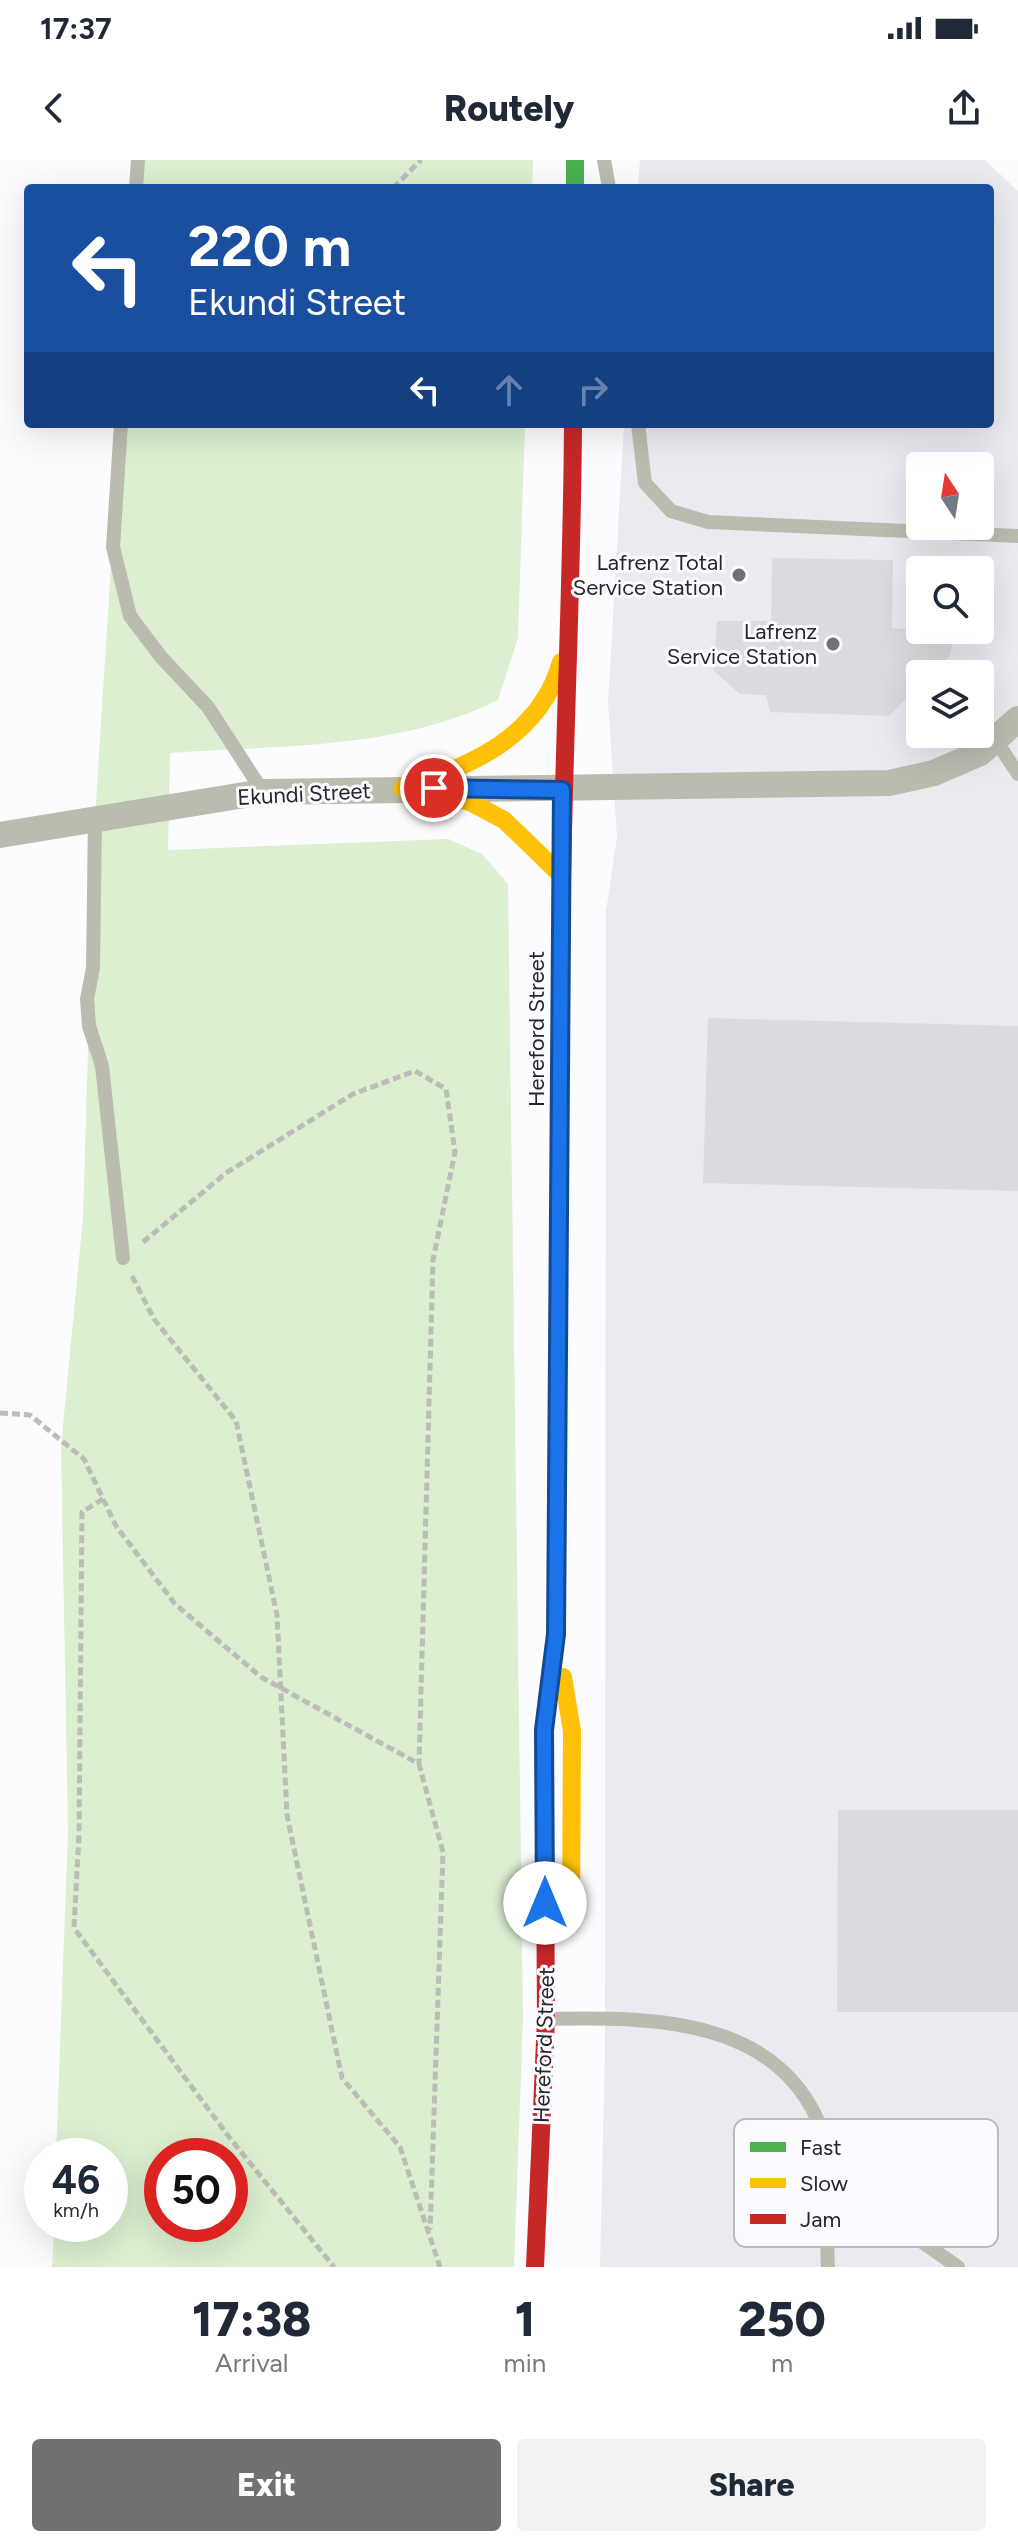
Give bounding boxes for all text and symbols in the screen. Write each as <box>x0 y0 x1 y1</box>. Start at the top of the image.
text: 17:37 <box>40 10 112 47</box>
icon: back <box>32 86 76 130</box>
icon: share <box>942 86 986 130</box>
text: Routely <box>444 87 574 130</box>
text: 220 m <box>188 213 351 280</box>
icon: left <box>56 216 160 320</box>
text: Ekundi Street <box>188 281 406 324</box>
icon: left <box>403 368 447 412</box>
icon: ahead <box>487 368 531 412</box>
icon: right <box>571 368 615 412</box>
north arrow <box>906 452 994 540</box>
map controls <box>906 452 994 748</box>
place label: Lafrenz Total Service Station <box>573 549 723 601</box>
button: search <box>906 556 994 644</box>
marker: Lafrenz Total Service Station <box>730 566 748 584</box>
place label: Lafrenz Service Station <box>667 618 817 670</box>
marker: Lafrenz Service Station <box>824 635 842 653</box>
button: layers <box>906 660 994 748</box>
pin <box>400 754 468 822</box>
icon: arrive <box>412 766 456 810</box>
street label: Ekundi Street <box>237 777 371 811</box>
street label: Hereford Street <box>523 951 550 1107</box>
position arrow <box>503 1861 587 1945</box>
street label: Hereford Street <box>528 1966 560 2124</box>
legend <box>734 2119 998 2247</box>
text: Fast <box>800 2134 842 2161</box>
speed limit sign: 50 <box>144 2138 248 2242</box>
text: 46 <box>52 2156 100 2204</box>
text: Slow <box>800 2170 849 2197</box>
text: km/h <box>53 2198 99 2222</box>
text: Jam <box>800 2206 841 2233</box>
text: 17:38 <box>192 2290 311 2348</box>
text: 1 <box>515 2290 535 2348</box>
text: 250 <box>738 2290 826 2348</box>
text: Arrival <box>215 2347 288 2379</box>
text: min <box>504 2347 546 2379</box>
text: m <box>771 2347 793 2379</box>
button: Exit <box>32 2439 501 2531</box>
button: Share <box>517 2439 986 2531</box>

